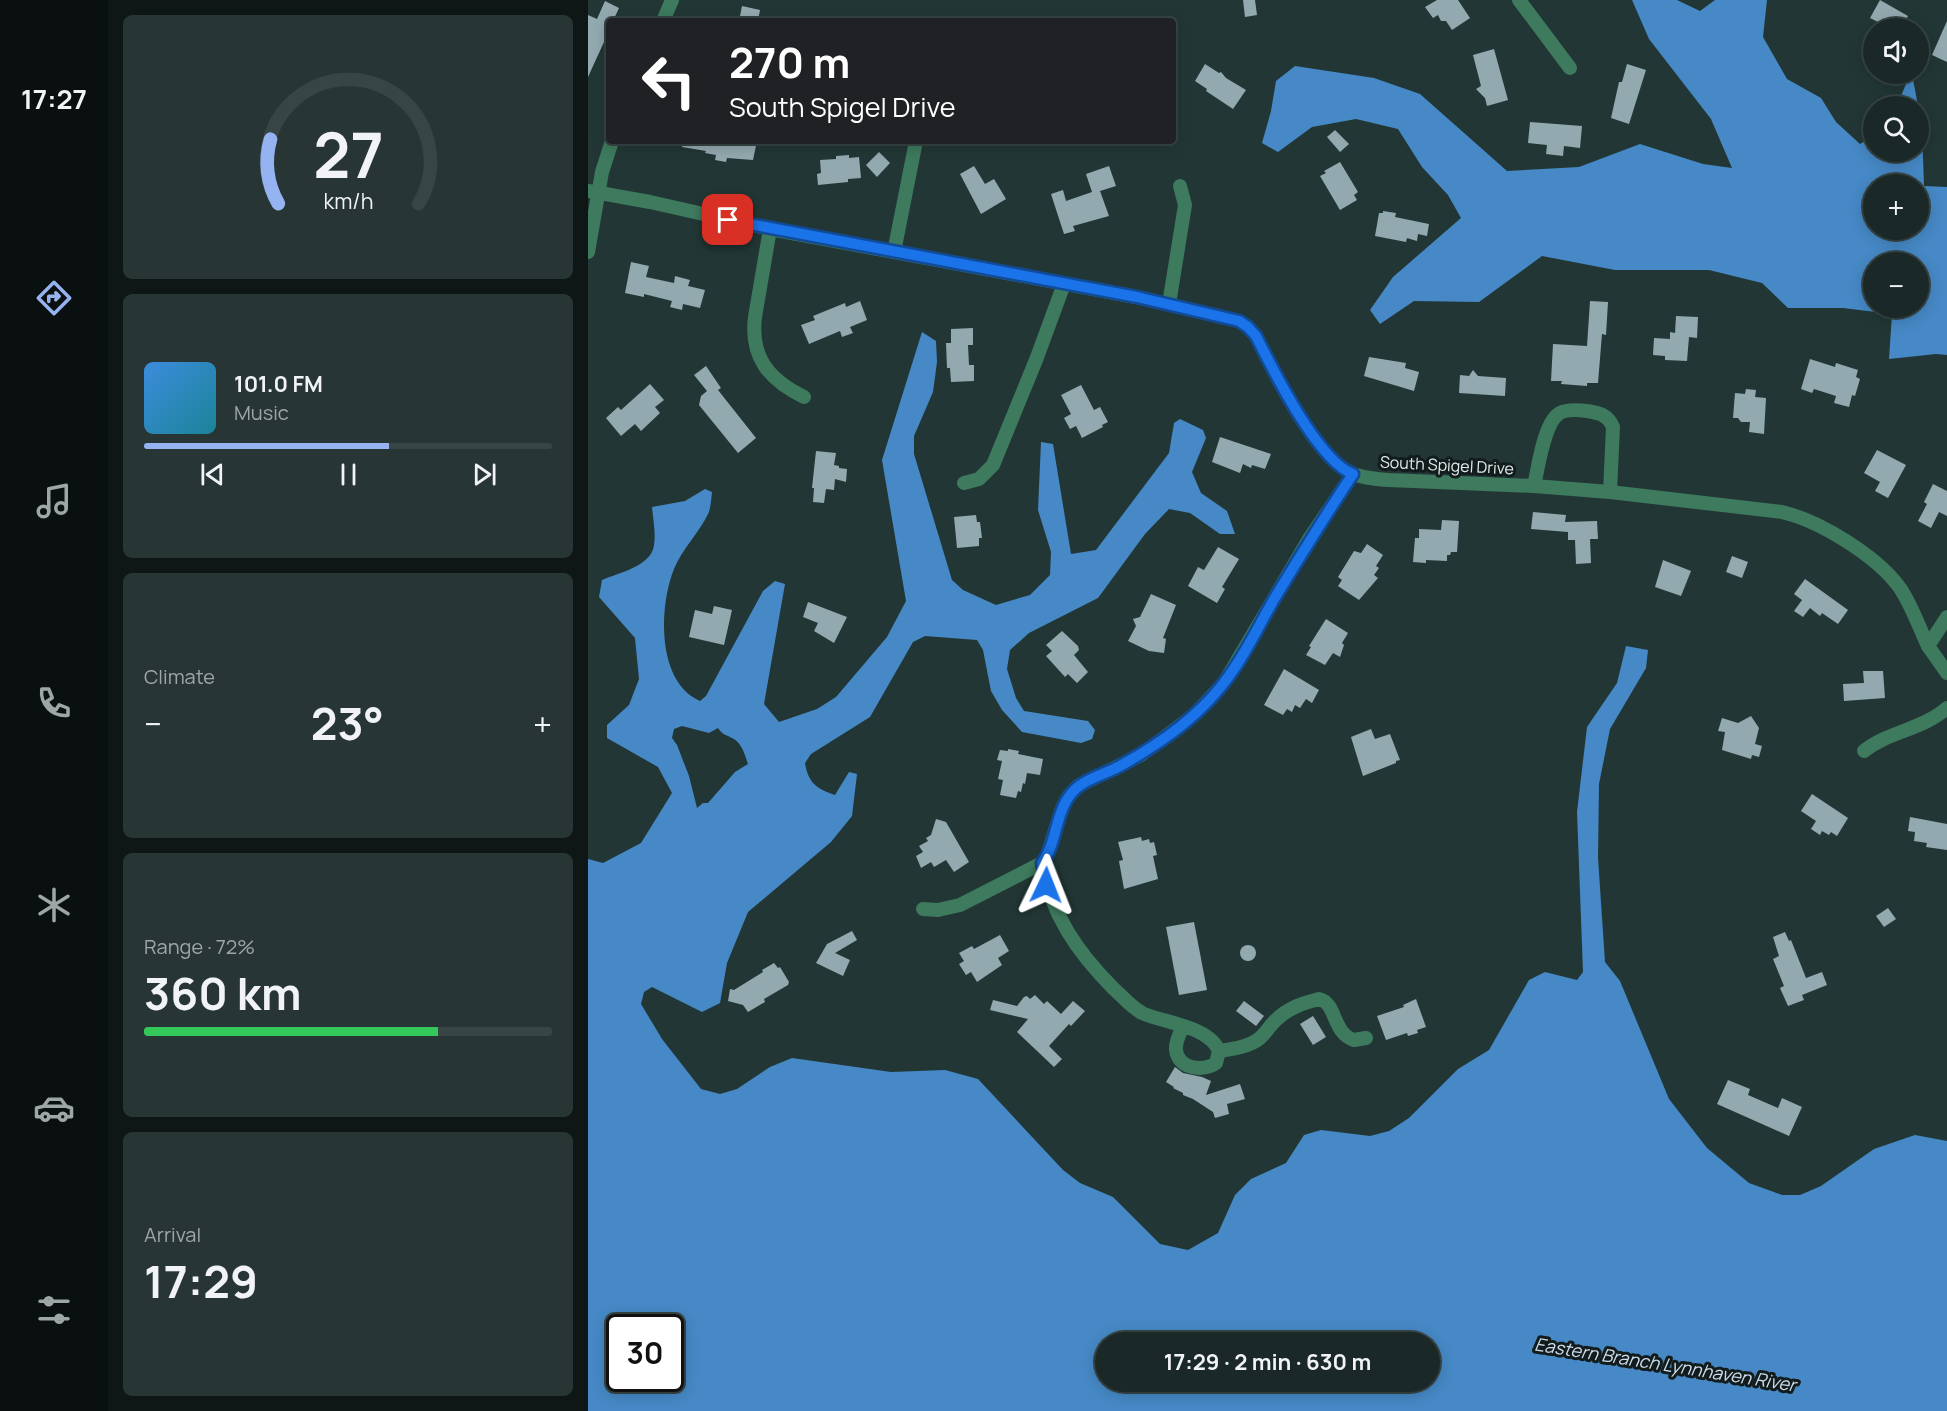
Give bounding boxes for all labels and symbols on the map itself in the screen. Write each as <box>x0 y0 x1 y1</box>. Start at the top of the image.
pin <box>702 194 753 245</box>
street label: South Spigel Drive <box>1379 451 1515 479</box>
position arrow <box>1014 853 1078 917</box>
speed limit sign: 30 <box>606 1314 684 1392</box>
water label: Eastern Branch Lynnhaven River <box>1533 1332 1800 1397</box>

